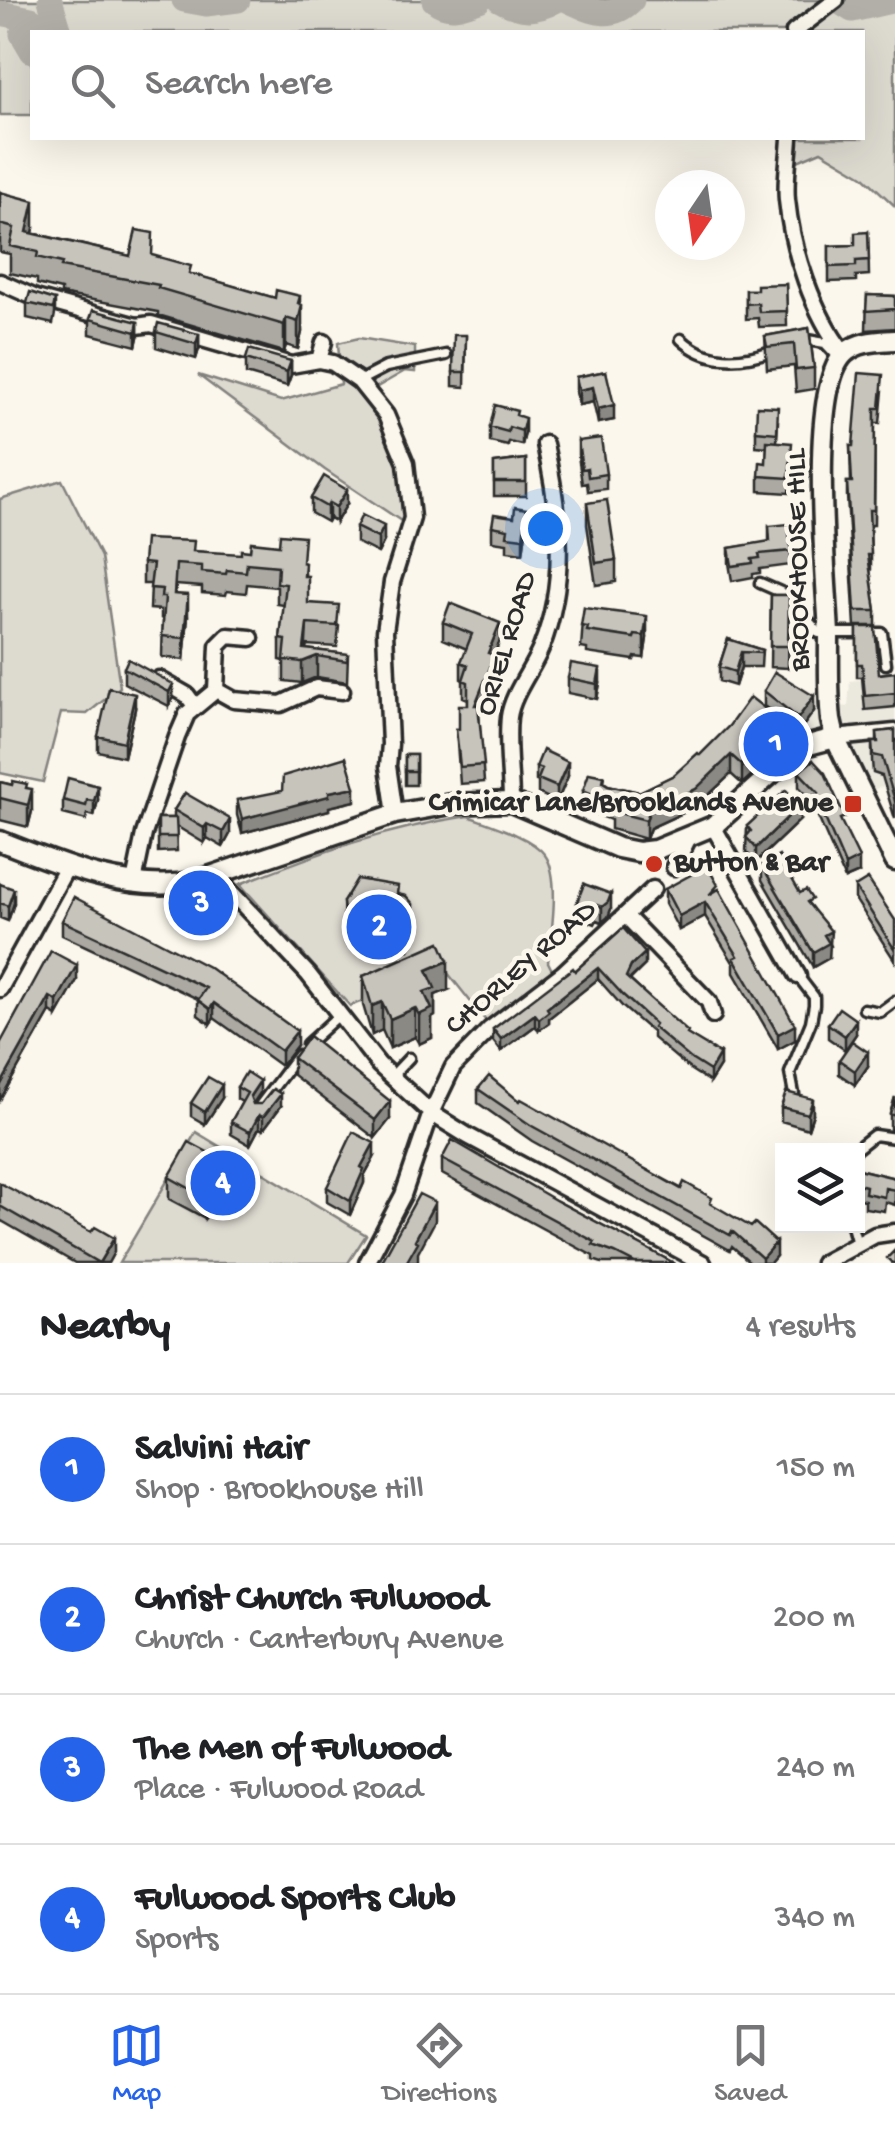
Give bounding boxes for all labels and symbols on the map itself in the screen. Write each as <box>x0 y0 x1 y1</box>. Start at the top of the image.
north arrow <box>655 170 745 260</box>
street label: BROOKHOUSE HILL <box>781 448 819 672</box>
your location <box>520 503 571 554</box>
street label: ORIEL ROAD <box>470 567 547 720</box>
pin: 1 <box>744 706 808 782</box>
place label: Crimicar Lane/Brooklands Avenue <box>429 787 835 822</box>
marker: Crimicar Lane/Brooklands Avenue <box>842 793 864 815</box>
place label: Button & Bar <box>673 847 832 882</box>
marker: Button & Bar <box>643 853 665 875</box>
pin: 3 <box>168 866 234 940</box>
pin: 2 <box>346 890 412 964</box>
street label: CHORLEY ROAD <box>439 894 605 1044</box>
pin: 4 <box>190 1146 256 1220</box>

